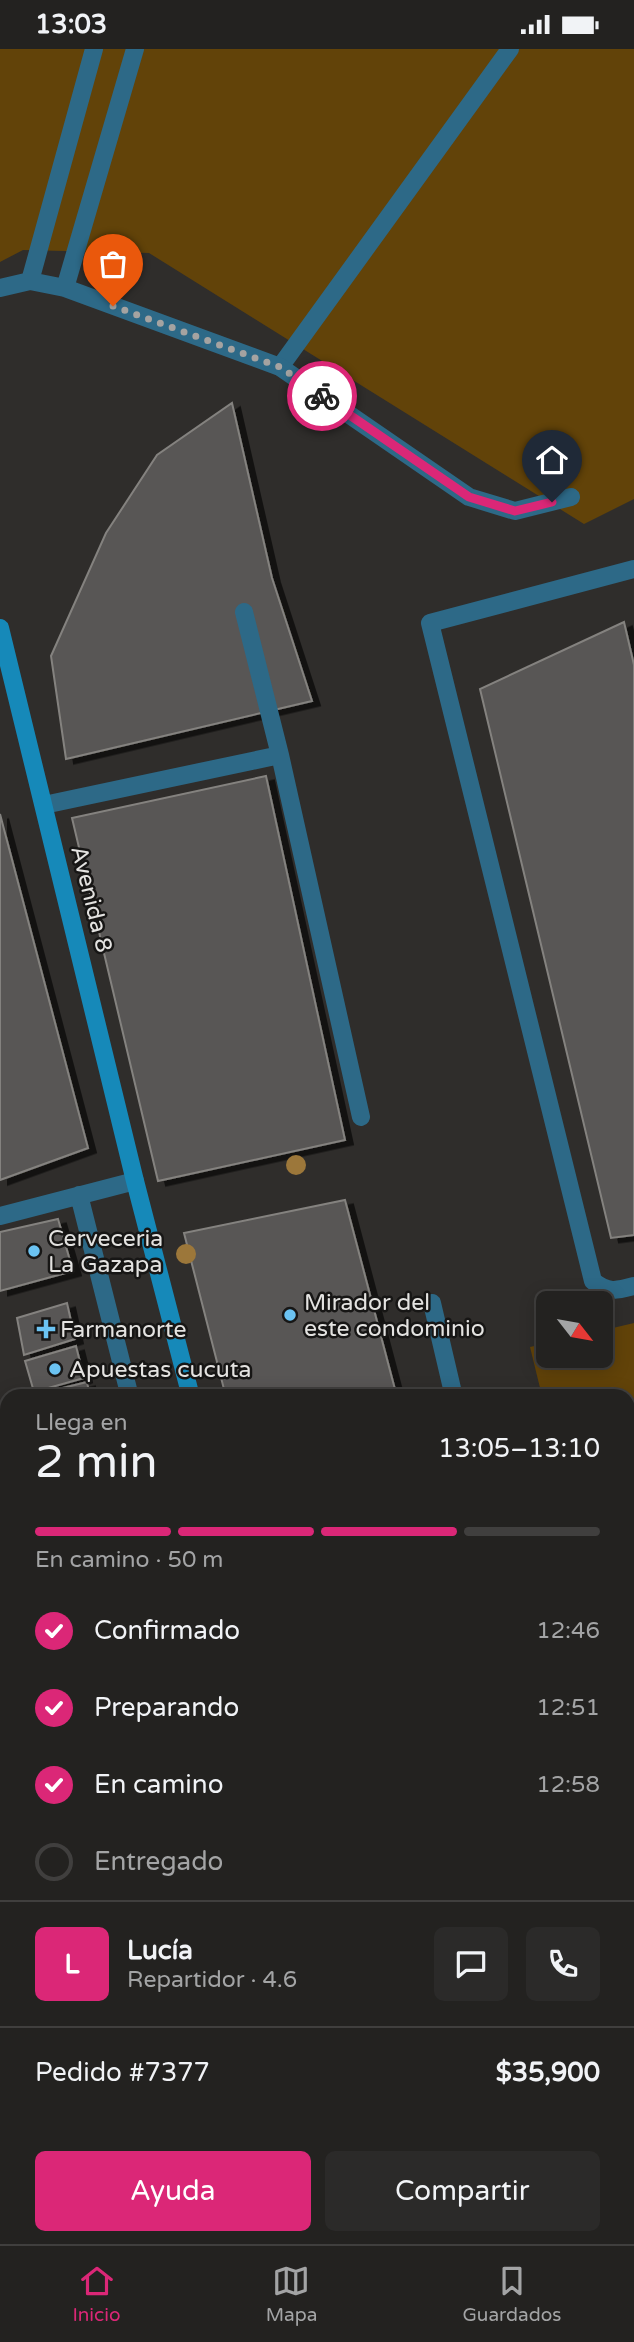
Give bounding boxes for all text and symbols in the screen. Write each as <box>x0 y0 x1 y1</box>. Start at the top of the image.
text: 13:03 <box>35 9 107 40</box>
pin <box>83 234 143 306</box>
icon: bag <box>94 245 132 283</box>
courier <box>287 361 357 431</box>
icon: bike <box>303 377 341 415</box>
pin <box>522 430 582 502</box>
icon: home <box>533 441 571 479</box>
street label: Avenida 8 <box>64 843 118 956</box>
place label: Cerveceria La Gazapa <box>48 1225 163 1279</box>
marker: Cerveceria La Gazapa <box>26 1243 42 1259</box>
place label: Mirador del este condominio <box>304 1289 485 1343</box>
north arrow <box>536 1291 612 1369</box>
map controls <box>536 1291 613 1368</box>
marker: Mirador del este condominio <box>282 1307 298 1323</box>
place label: Farmanorte <box>60 1316 186 1344</box>
marker: Farmanorte <box>38 1321 54 1337</box>
place label: Apuestas cucuta <box>69 1356 251 1384</box>
marker: Apuestas cucuta <box>47 1361 63 1377</box>
text: Llega en <box>35 1409 127 1437</box>
text: 13:05–13:10 <box>438 1433 600 1464</box>
text: 2 min <box>35 1435 158 1490</box>
text: En camino · 50 m <box>35 1546 223 1574</box>
icon: check <box>35 1612 73 1650</box>
text: Confirmado <box>94 1615 240 1646</box>
text: 12:46 <box>536 1617 600 1645</box>
icon: check <box>35 1689 73 1727</box>
text: Preparando <box>94 1692 239 1723</box>
text: 12:51 <box>536 1694 600 1722</box>
icon: check <box>35 1766 73 1804</box>
text: En camino <box>94 1769 223 1800</box>
text: 12:58 <box>536 1771 600 1799</box>
text: Entregado <box>94 1846 223 1877</box>
button: chat <box>434 1927 508 2001</box>
button: phone <box>526 1927 600 2001</box>
text: Lucía <box>127 1935 193 1966</box>
text: L <box>65 1949 79 1980</box>
text: Repartidor · 4.6 <box>127 1966 297 1994</box>
text: Pedido #7377 <box>35 2057 210 2088</box>
text: $35,900 <box>496 2057 600 2088</box>
button: Ayuda <box>35 2151 311 2231</box>
button: Compartir <box>325 2151 600 2231</box>
tab: Inicio <box>73 2262 121 2326</box>
tab: Mapa <box>266 2262 317 2326</box>
tab: Guardados <box>462 2262 561 2326</box>

